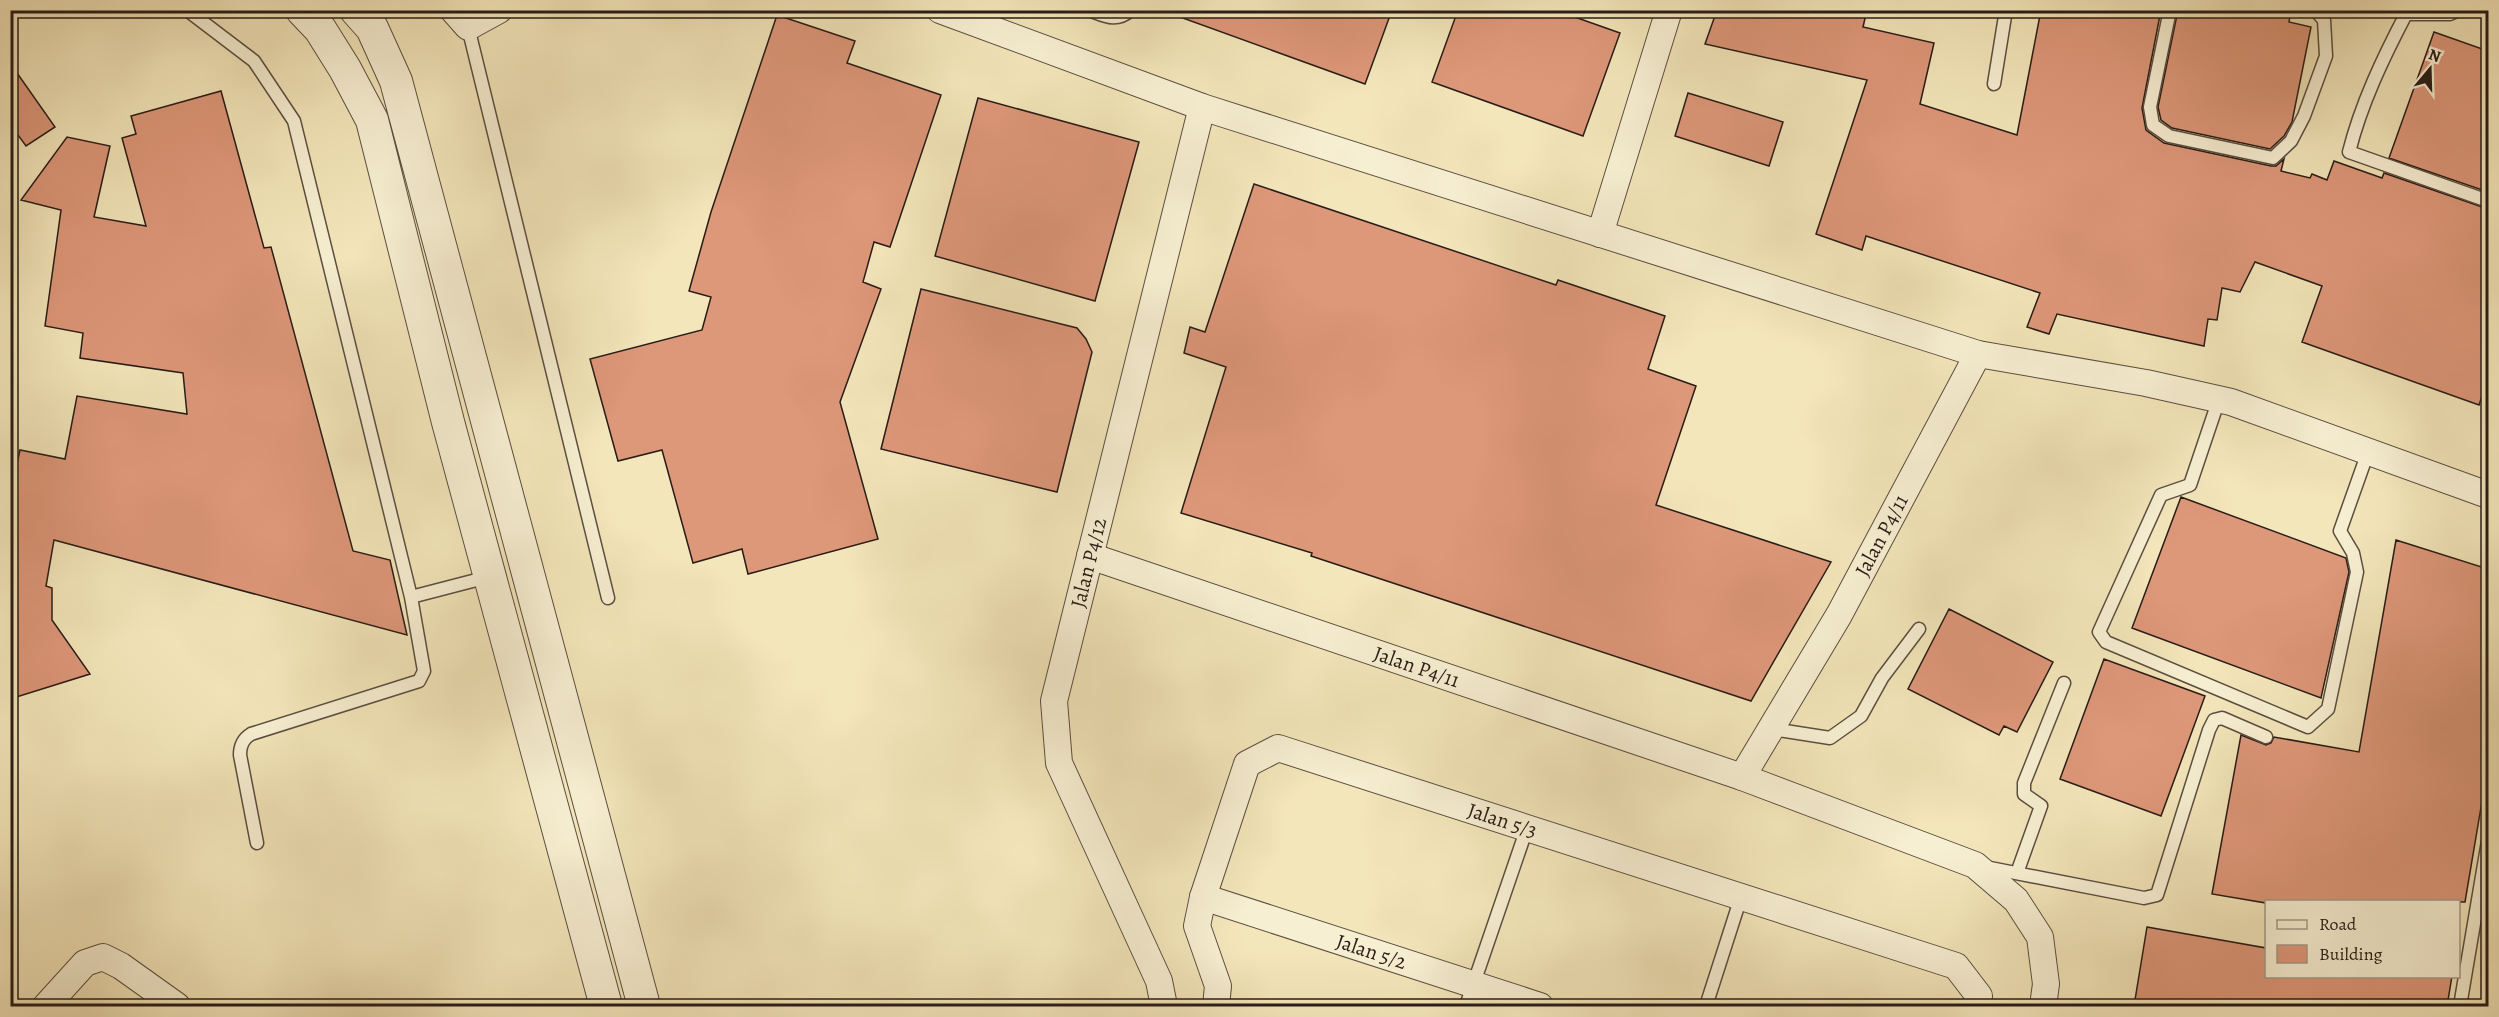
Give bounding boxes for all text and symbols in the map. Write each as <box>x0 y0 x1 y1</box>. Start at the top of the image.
north arrow <box>2400 39 2460 99</box>
text: N <box>2425 43 2444 68</box>
street label: Jalan P4/11 <box>1848 490 1915 581</box>
street label: Jalan P4/12 <box>1064 515 1113 611</box>
street label: Jalan P4/11 <box>1370 639 1463 694</box>
street label: Jalan 5/3 <box>1464 796 1541 844</box>
legend <box>2265 900 2460 978</box>
text: Road <box>2319 912 2357 936</box>
street label: Jalan 5/2 <box>1333 927 1410 976</box>
text: Building <box>2319 942 2383 966</box>

